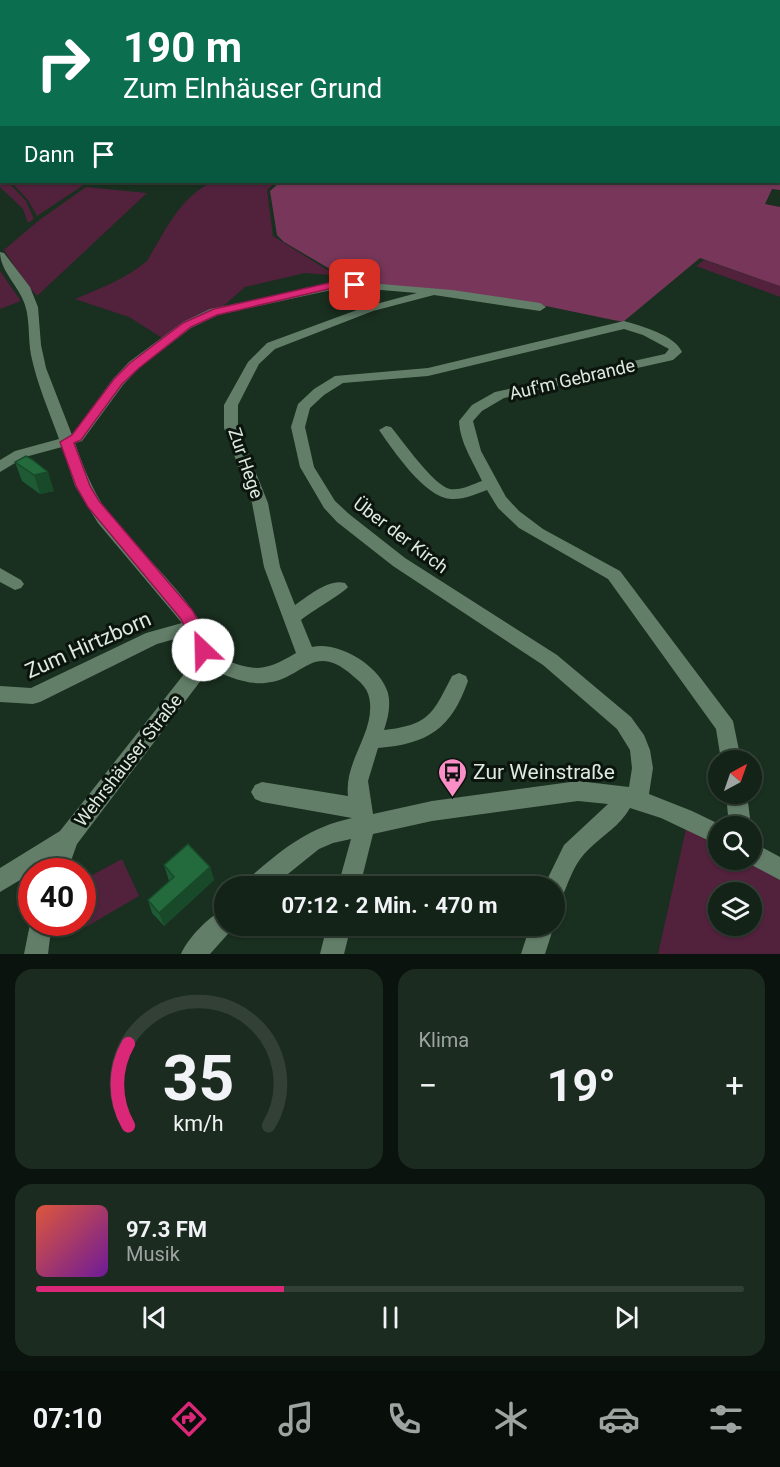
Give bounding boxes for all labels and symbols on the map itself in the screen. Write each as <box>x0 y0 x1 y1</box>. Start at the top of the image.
pin <box>329 259 380 310</box>
street label: Auf'm Gebrande <box>507 354 637 404</box>
street label: Zur Hege <box>224 425 268 501</box>
street label: Über der Kirch <box>350 493 452 577</box>
street label: Zum Hirtzborn <box>21 607 155 683</box>
position arrow <box>171 618 235 682</box>
street label: Wehrshäuser Straße <box>70 690 186 830</box>
north arrow <box>708 750 762 804</box>
bus stop icon: Zur Weinstraße <box>436 756 468 798</box>
place label: Zur Weinstraße <box>473 760 615 784</box>
speed limit sign: 40 <box>18 858 96 936</box>

